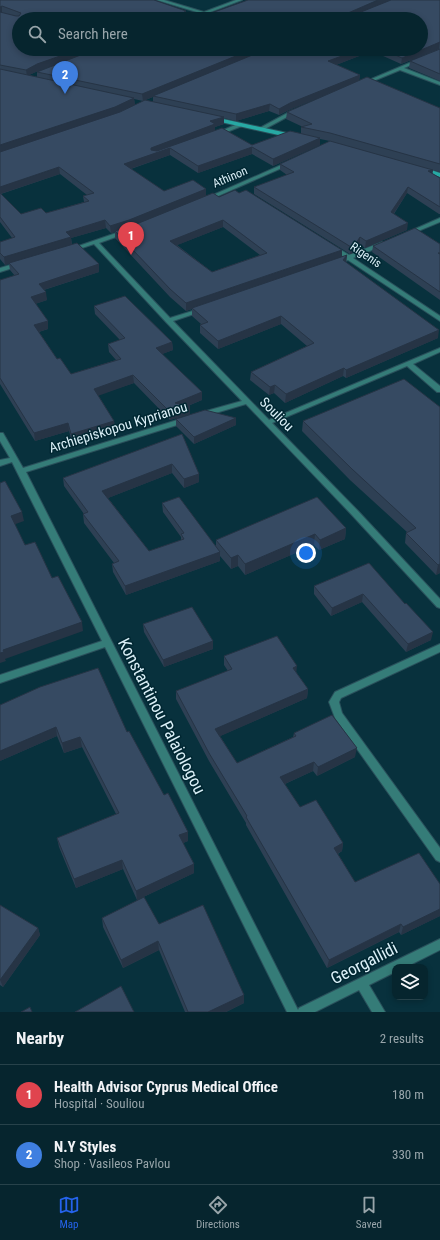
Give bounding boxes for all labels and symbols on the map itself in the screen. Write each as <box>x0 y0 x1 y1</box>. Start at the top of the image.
pin: 2 <box>52 61 78 94</box>
street label: Athinon <box>210 163 250 191</box>
pin: 1 <box>118 222 144 255</box>
street label: Rigenis <box>348 239 384 271</box>
street label: Souliou <box>257 394 297 434</box>
street label: Archiepiskopou Kyprianou <box>47 398 189 456</box>
your location <box>296 543 316 563</box>
street label: Konstantinou Palaiologou <box>114 635 210 797</box>
street label: Georgallidi <box>327 938 401 988</box>

